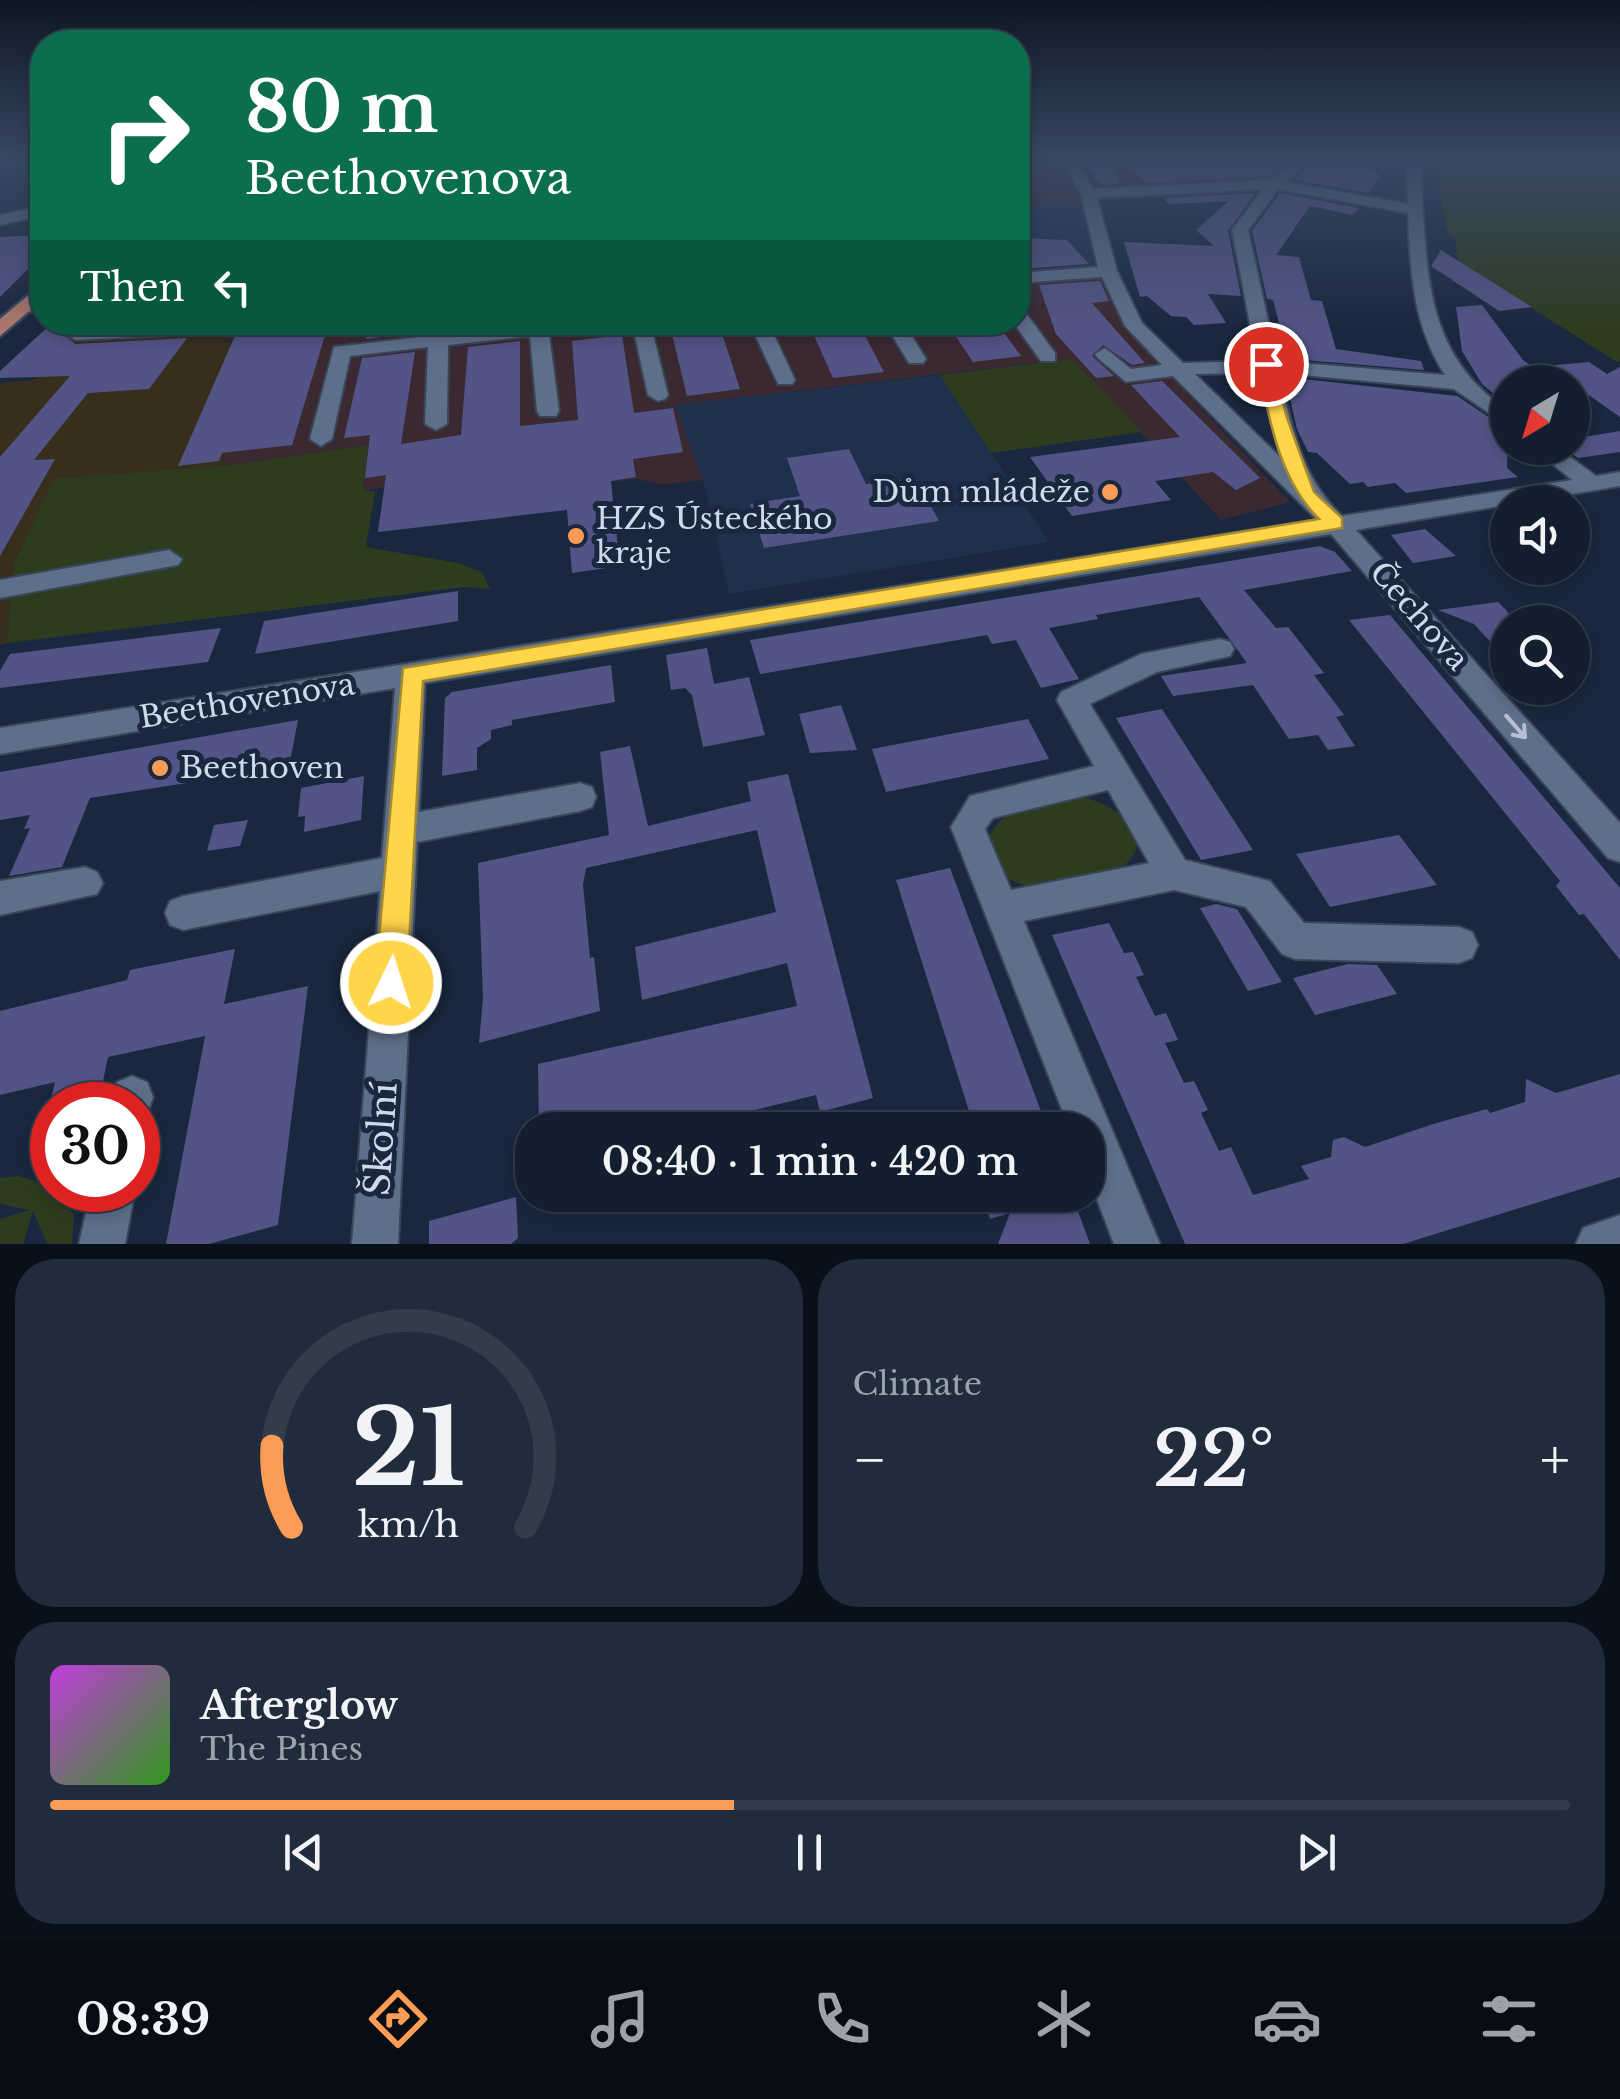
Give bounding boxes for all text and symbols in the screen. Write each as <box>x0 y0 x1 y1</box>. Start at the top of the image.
text: 80 m <box>245 64 438 151</box>
icon: right <box>80 70 210 200</box>
text: Beethovenova <box>245 150 571 206</box>
icon: left <box>205 260 260 315</box>
text: Then <box>80 264 185 311</box>
pin <box>1224 322 1309 407</box>
icon: arrive <box>1239 337 1294 392</box>
north arrow <box>1490 365 1590 465</box>
map controls <box>1490 365 1590 705</box>
place label: Dům mládeže <box>873 473 1090 510</box>
marker: Dům mládeže <box>1099 481 1121 503</box>
button: sound <box>1490 485 1590 585</box>
place label: HZS Ústeckého kraje <box>596 500 833 571</box>
marker: HZS Ústeckého kraje <box>565 525 587 547</box>
street label: Čechova <box>1362 554 1477 678</box>
button: search <box>1490 605 1590 705</box>
street label: Beethovenova <box>137 665 358 736</box>
one-way arrow <box>1504 714 1527 739</box>
place label: Beethoven <box>180 749 344 786</box>
marker: Beethoven <box>149 757 171 779</box>
position arrow <box>339 931 443 1035</box>
street label: Školní <box>355 1081 406 1197</box>
speed limit sign: 30 <box>30 1082 160 1212</box>
text: 08:40 · 1 min · 420 m <box>602 1138 1018 1185</box>
text: Climate <box>853 1364 982 1404</box>
text: 21 <box>352 1384 465 1513</box>
text: 22° <box>1153 1413 1274 1506</box>
text: − <box>853 1426 887 1494</box>
text: + <box>1540 1426 1570 1494</box>
text: km/h <box>358 1502 459 1547</box>
text: Afterglow <box>200 1682 398 1729</box>
text: The Pines <box>200 1729 363 1769</box>
icon: previous <box>276 1825 331 1880</box>
icon: pause <box>782 1825 837 1880</box>
icon: next <box>1289 1825 1344 1880</box>
icon: directions <box>363 1984 433 2054</box>
icon: music <box>585 1984 655 2054</box>
icon: phone <box>807 1984 877 2054</box>
icon: climate <box>1029 1984 1099 2054</box>
icon: car <box>1252 1984 1322 2054</box>
icon: filters <box>1474 1984 1544 2054</box>
text: 08:39 <box>76 1991 210 2047</box>

